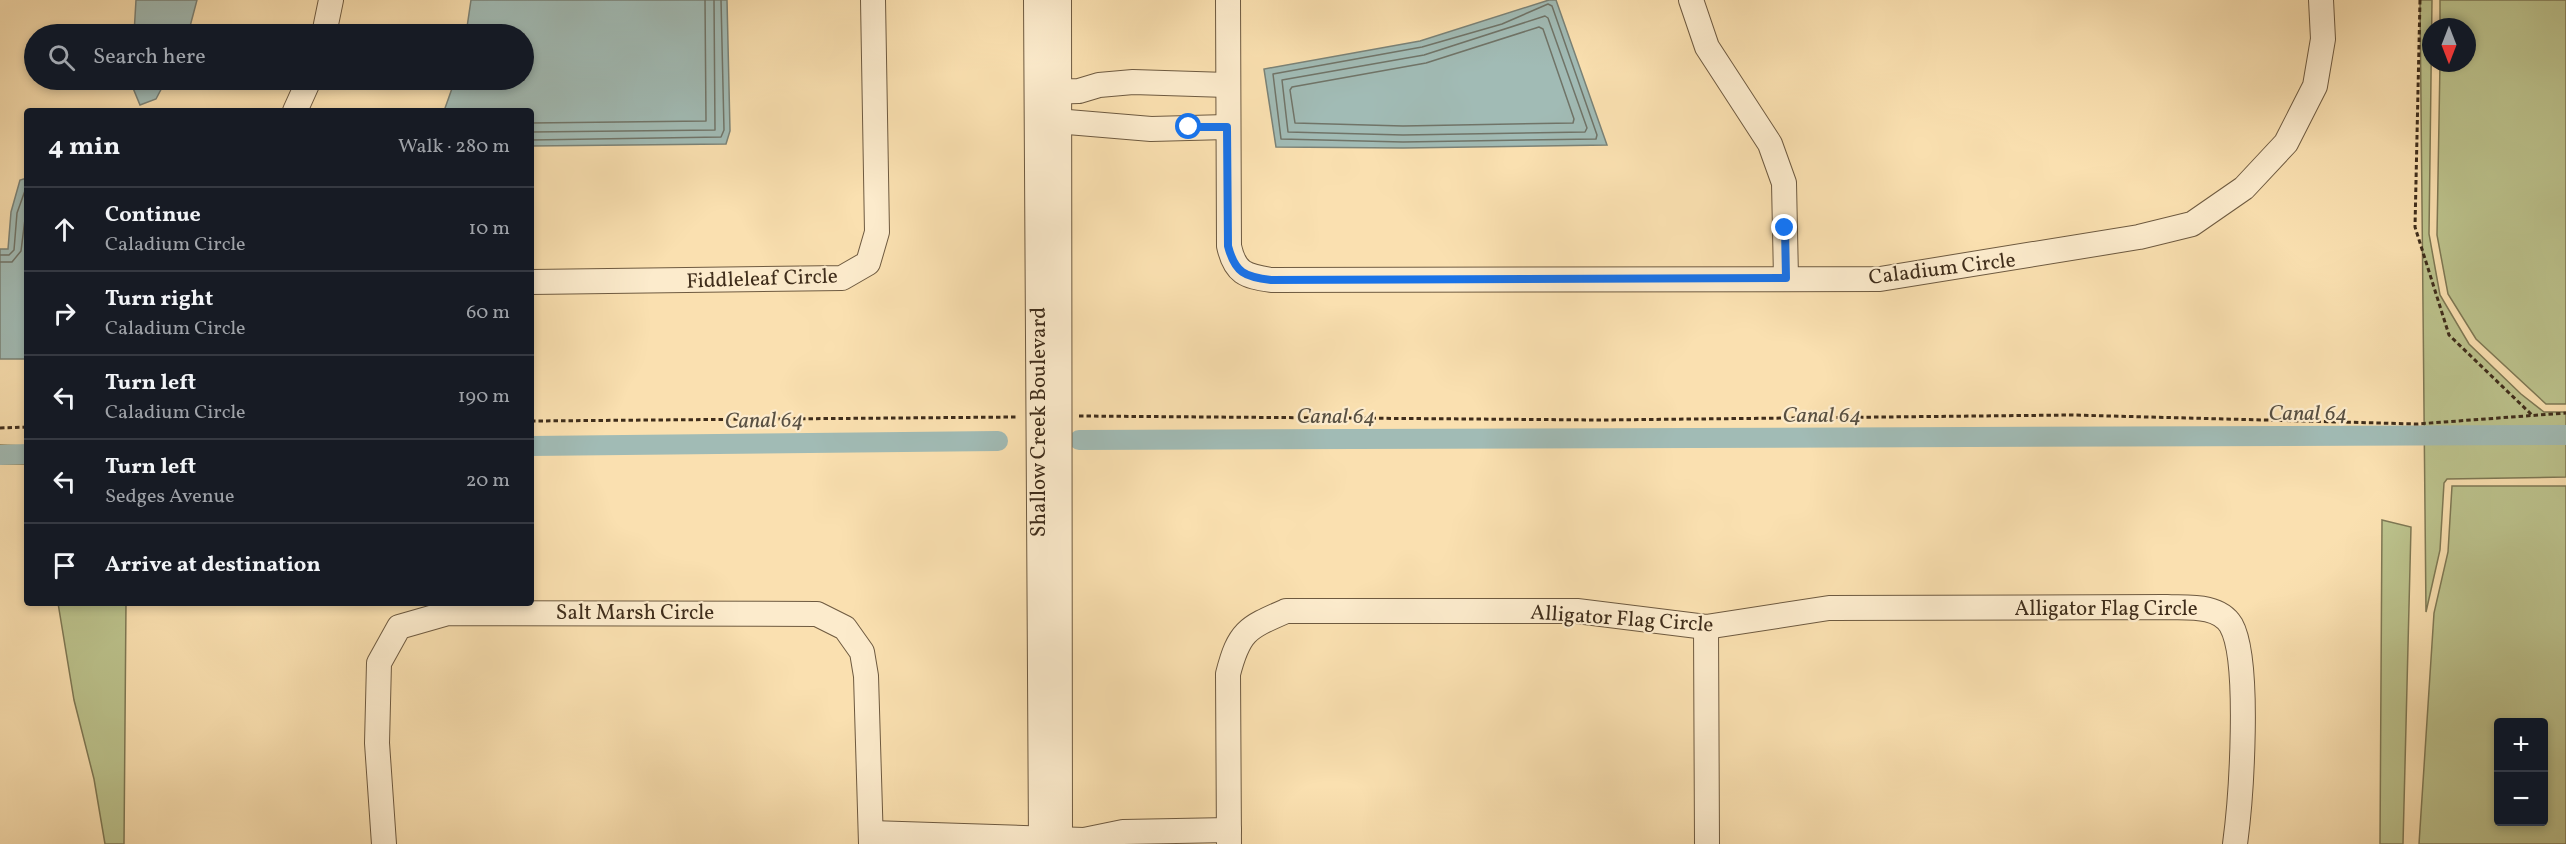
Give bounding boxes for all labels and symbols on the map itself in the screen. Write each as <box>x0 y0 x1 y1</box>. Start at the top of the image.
north arrow <box>2422 18 2476 72</box>
route start <box>1175 113 1201 139</box>
route end <box>1771 214 1797 240</box>
street label: Caladium Circle <box>1867 246 2017 293</box>
street label: Fiddleleaf Circle <box>686 262 838 297</box>
street label: Shallow Creek Boulevard <box>1025 307 1054 537</box>
water label: Canal 64 <box>2269 399 2347 430</box>
water label: Canal 64 <box>1783 401 1861 432</box>
water label: Canal 64 <box>1297 402 1375 433</box>
water label: Canal 64 <box>724 405 804 438</box>
street label: Alligator Flag Circle <box>2014 595 2198 624</box>
street label: Salt Marsh Circle <box>556 599 714 628</box>
street label: Alligator Flag Circle <box>1529 599 1714 640</box>

